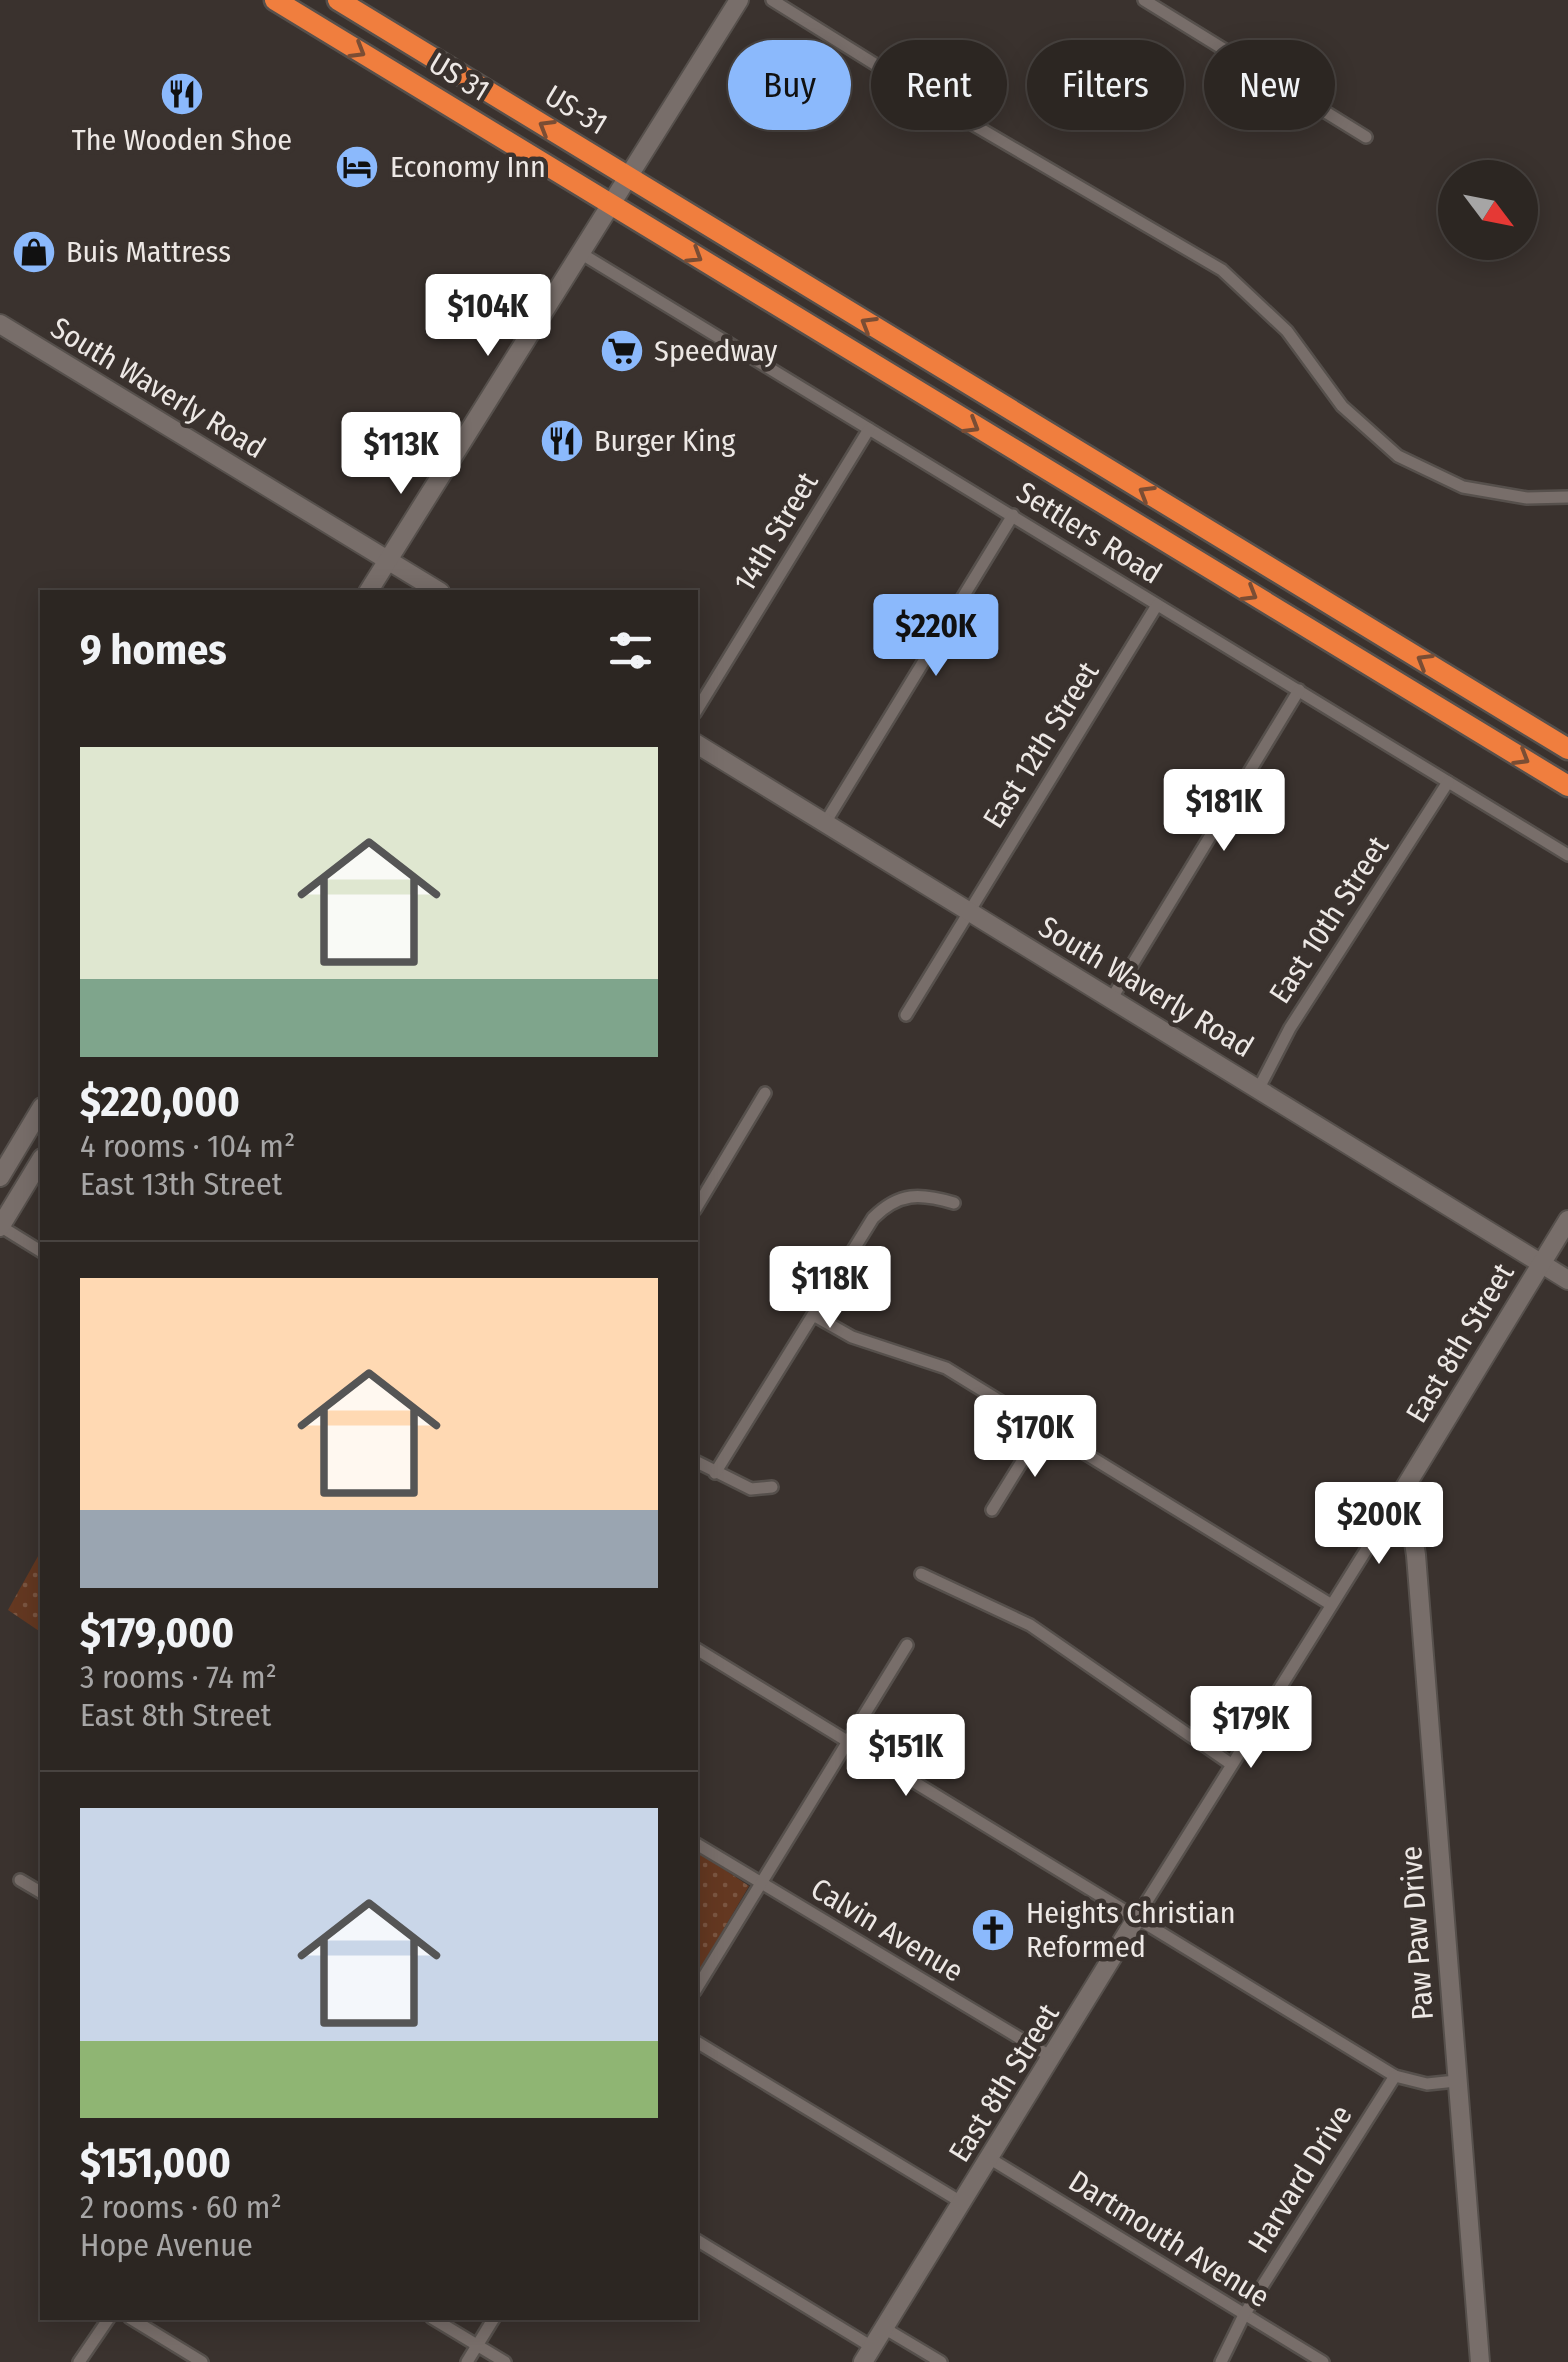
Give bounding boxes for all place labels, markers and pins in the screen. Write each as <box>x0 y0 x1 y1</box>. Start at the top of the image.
restaurant icon: The Wooden Shoe <box>159 71 205 117</box>
place label: The Wooden Shoe <box>72 122 292 158</box>
hotel icon: Economy Inn <box>334 144 380 190</box>
place label: Economy Inn <box>390 149 546 185</box>
shop icon: Buis Mattress <box>11 229 57 275</box>
place label: Buis Mattress <box>66 234 231 270</box>
pin: $104K <box>418 274 558 359</box>
supermarket icon: Speedway <box>599 328 645 374</box>
place label: Speedway <box>654 333 778 369</box>
pin: $113K <box>331 412 471 497</box>
restaurant icon: Burger King <box>539 418 585 464</box>
place label: Burger King <box>594 423 736 459</box>
pin: $220K <box>866 594 1006 679</box>
pin: $181K <box>1154 769 1294 854</box>
pin: $118K <box>760 1246 900 1331</box>
pin: $170K <box>965 1395 1105 1480</box>
pin: $200K <box>1309 1482 1449 1567</box>
pin: $179K <box>1181 1686 1321 1771</box>
pin: $151K <box>836 1714 976 1799</box>
place label: Heights Christian Reformed <box>1026 1895 1236 1965</box>
church icon: Heights Christian Reformed <box>970 1907 1016 1953</box>

